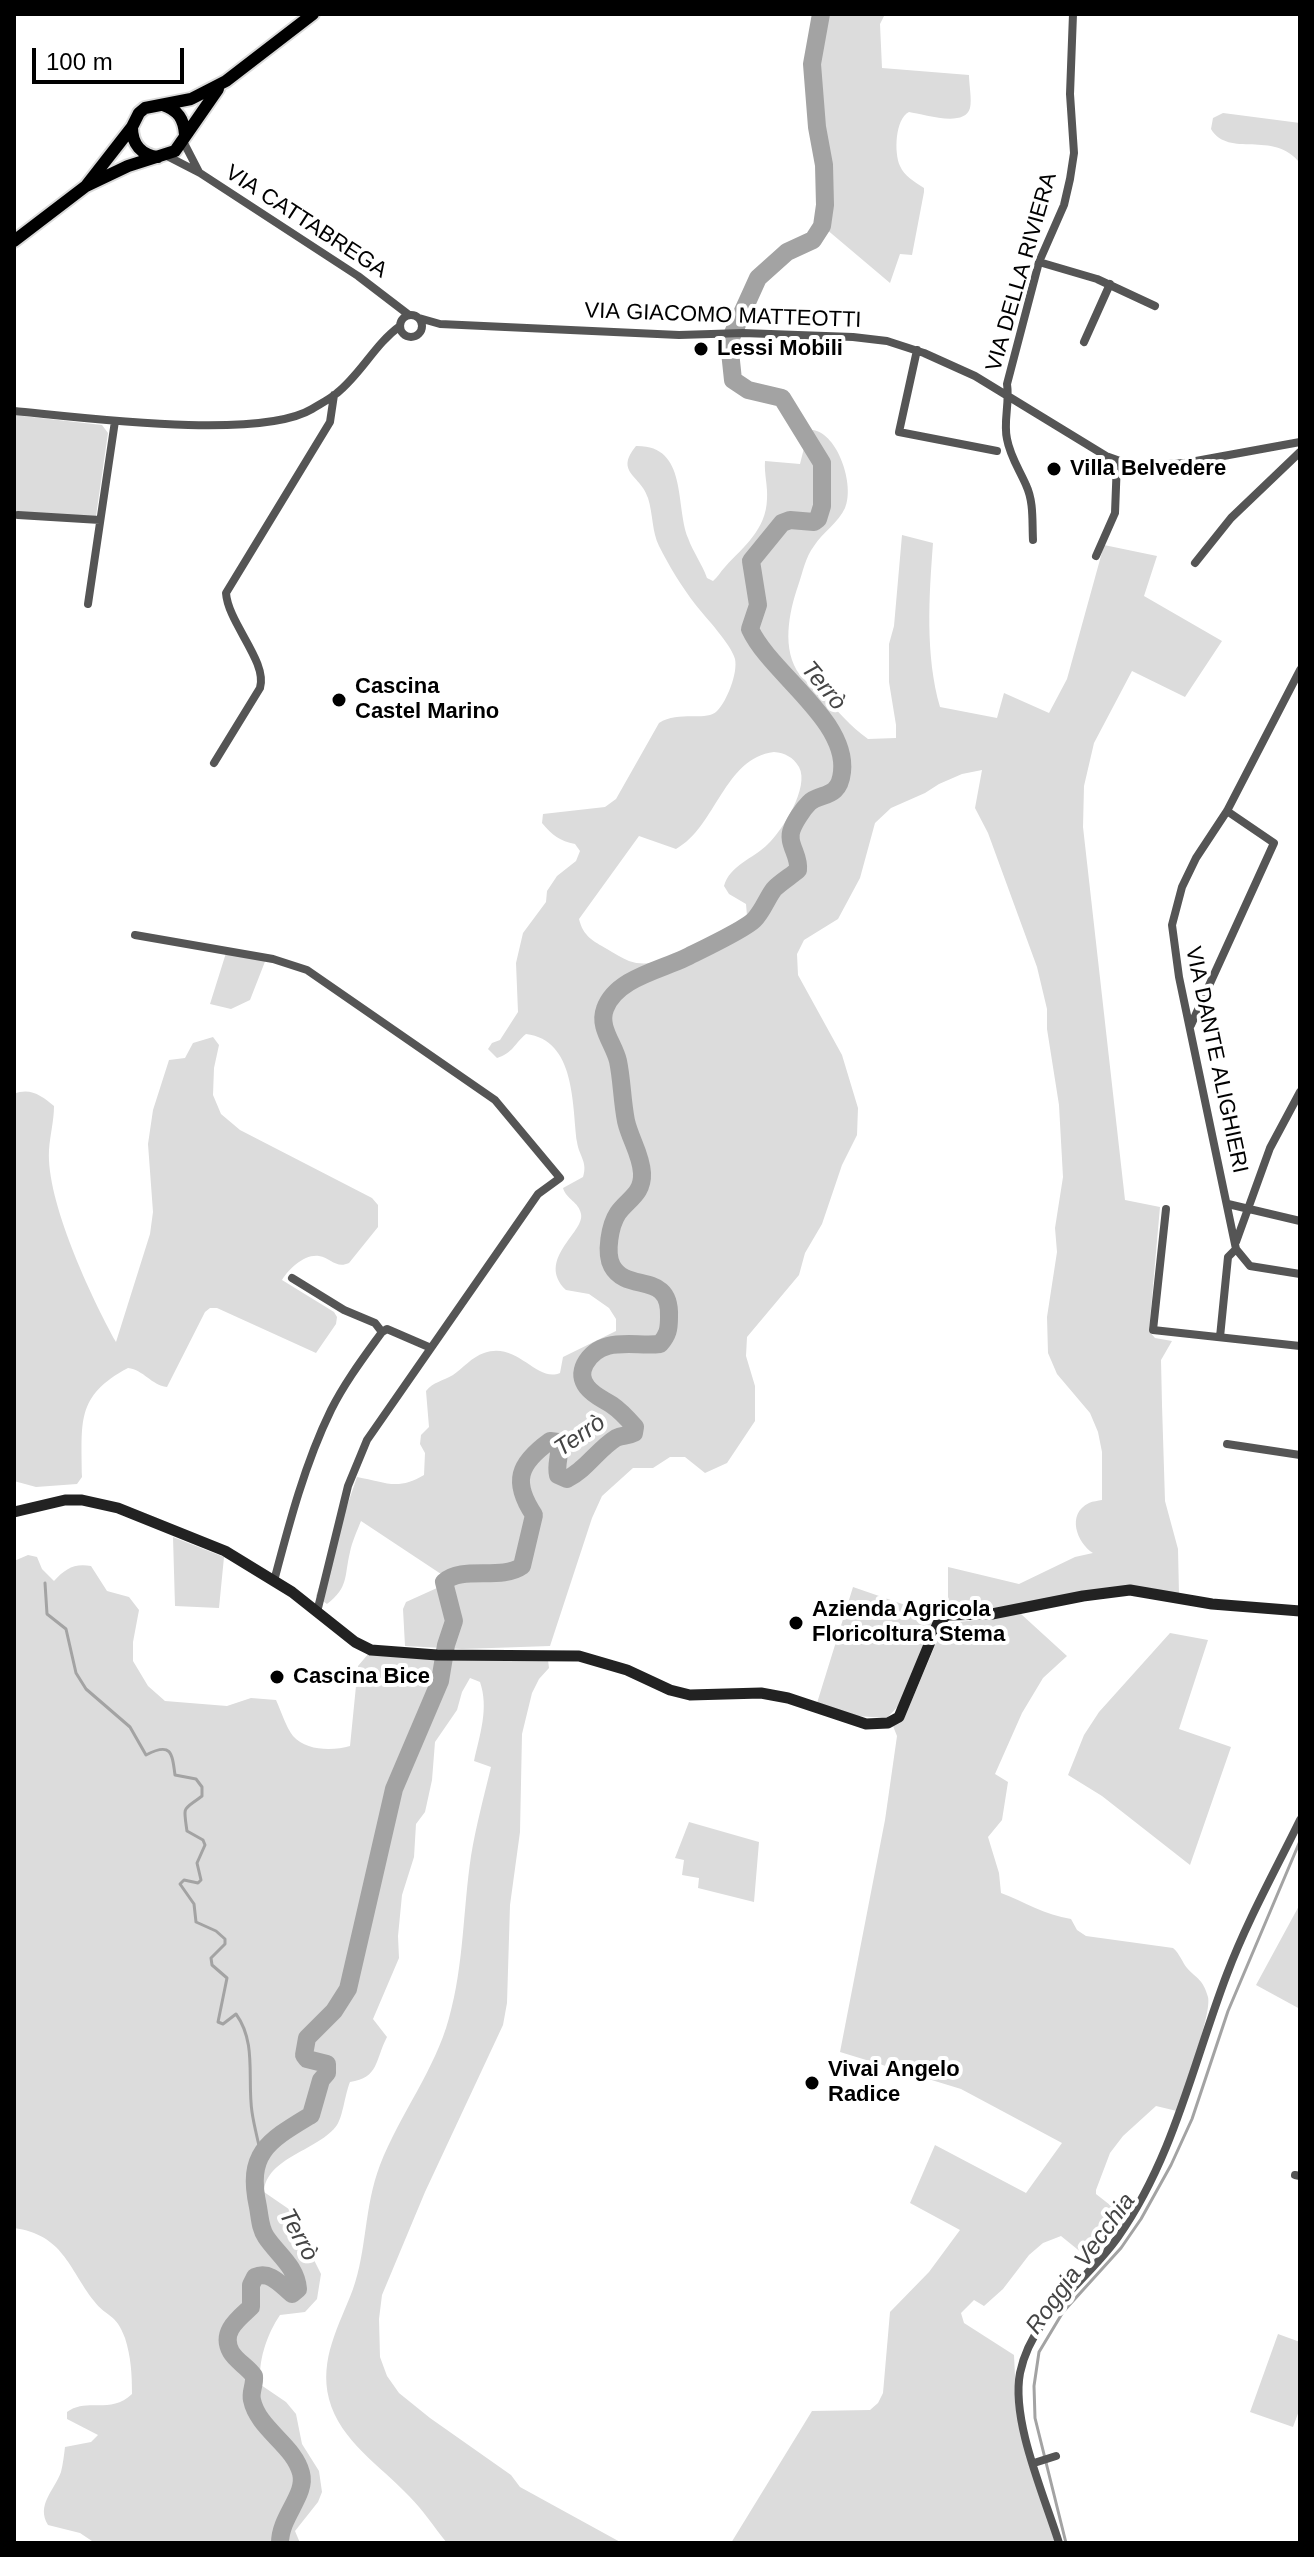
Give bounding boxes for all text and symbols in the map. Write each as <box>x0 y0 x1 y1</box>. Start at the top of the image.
scale bar <box>36 32 188 82</box>
text: 100 m <box>46 48 113 75</box>
street label: VIA CATTABREGA <box>220 160 392 284</box>
street label: VIA DELLA RIVIERA <box>981 170 1063 374</box>
street label: VIA GIACOMO MATTEOTTI <box>584 298 862 334</box>
place label: Lessi Mobili <box>717 336 843 362</box>
marker: Lessi Mobili <box>692 340 710 358</box>
place label: Villa Belvedere <box>1070 456 1226 482</box>
marker: Villa Belvedere <box>1045 460 1063 478</box>
water label: Terrò <box>794 656 852 716</box>
place label: Cascina Castel Marino <box>355 674 499 726</box>
marker: Cascina Castel Marino <box>330 691 348 709</box>
street label: VIA DANTE ALIGHIERI <box>1179 944 1253 1176</box>
water label: Terrò <box>549 1409 611 1463</box>
place label: Azienda Agricola Floricoltura Stema <box>812 1597 1005 1648</box>
marker: Azienda Agricola Floricoltura Stema <box>787 1614 805 1632</box>
place label: Cascina Bice <box>293 1664 430 1690</box>
marker: Cascina Bice <box>268 1668 286 1686</box>
place label: Vivai Angelo Radice <box>828 2057 960 2108</box>
marker: Vivai Angelo Radice <box>803 2074 821 2092</box>
water label: Roggia Vecchia <box>1020 2188 1142 2340</box>
water label: Terrò <box>272 2204 324 2266</box>

